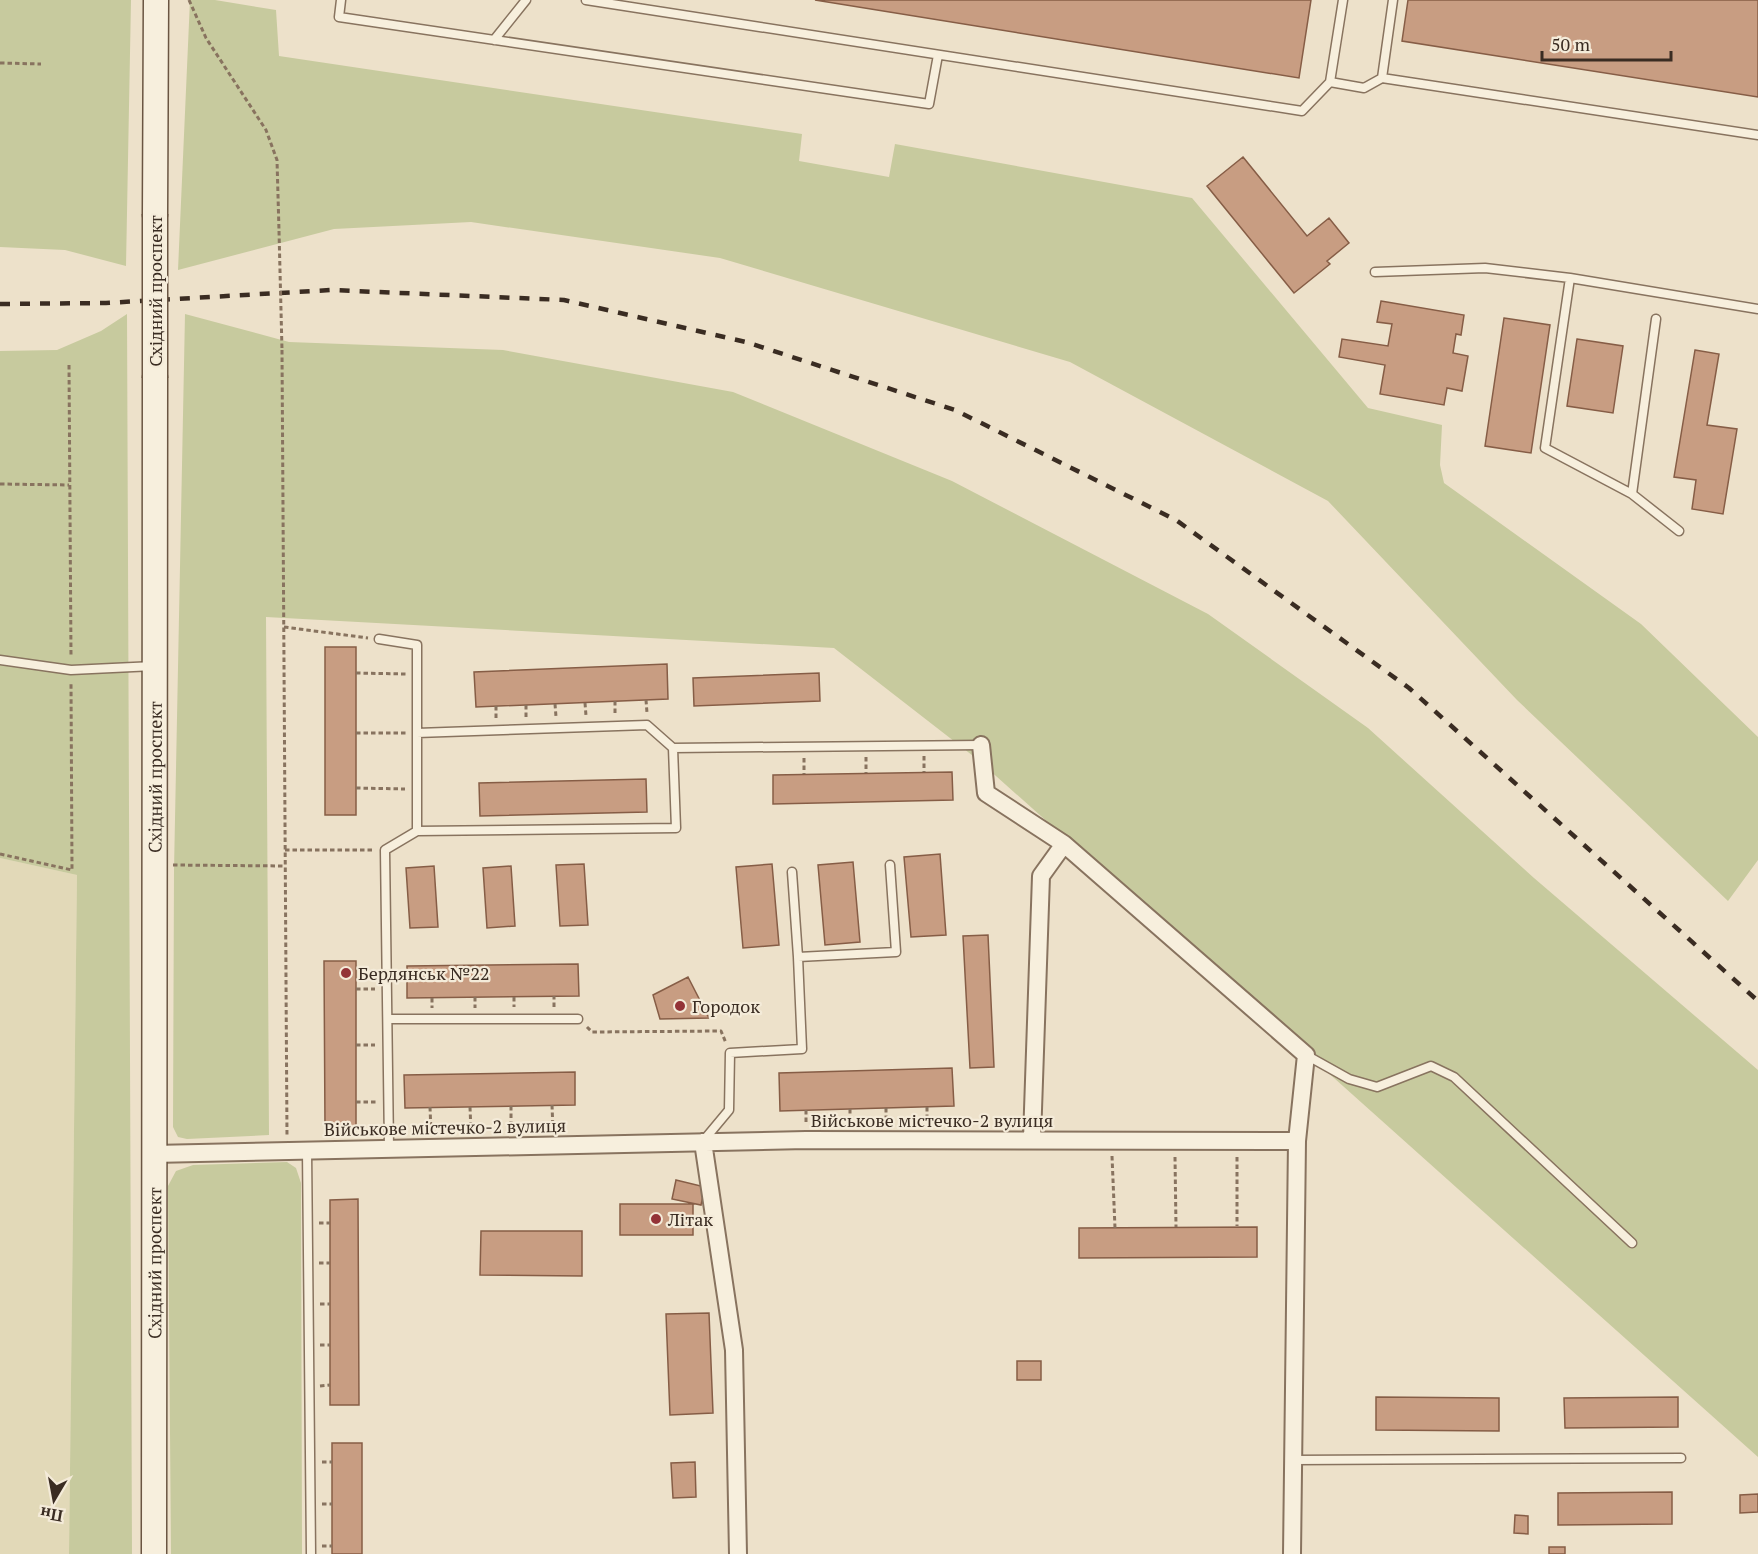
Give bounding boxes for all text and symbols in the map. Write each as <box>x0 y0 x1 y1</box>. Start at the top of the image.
scale bar <box>1542 24 1671 62</box>
text: 50 m <box>1551 32 1591 56</box>
street label: Східний проспект <box>143 215 167 367</box>
street label: Східний проспект <box>143 701 167 853</box>
place label: Бердянськ №22 <box>358 961 490 985</box>
marker: Бердянськ №22 <box>339 966 353 980</box>
place label: Городок <box>692 994 760 1018</box>
marker: Городок <box>673 999 687 1013</box>
street label: Військове містечко-2 вулиця <box>811 1108 1053 1132</box>
street label: Військове містечко-2 вулиця <box>324 1113 566 1141</box>
street label: Східний проспект <box>142 1187 166 1339</box>
place label: Літак <box>667 1207 713 1231</box>
marker: Літак <box>649 1212 663 1226</box>
north arrow <box>24 1470 84 1530</box>
text: Пн <box>38 1502 65 1528</box>

